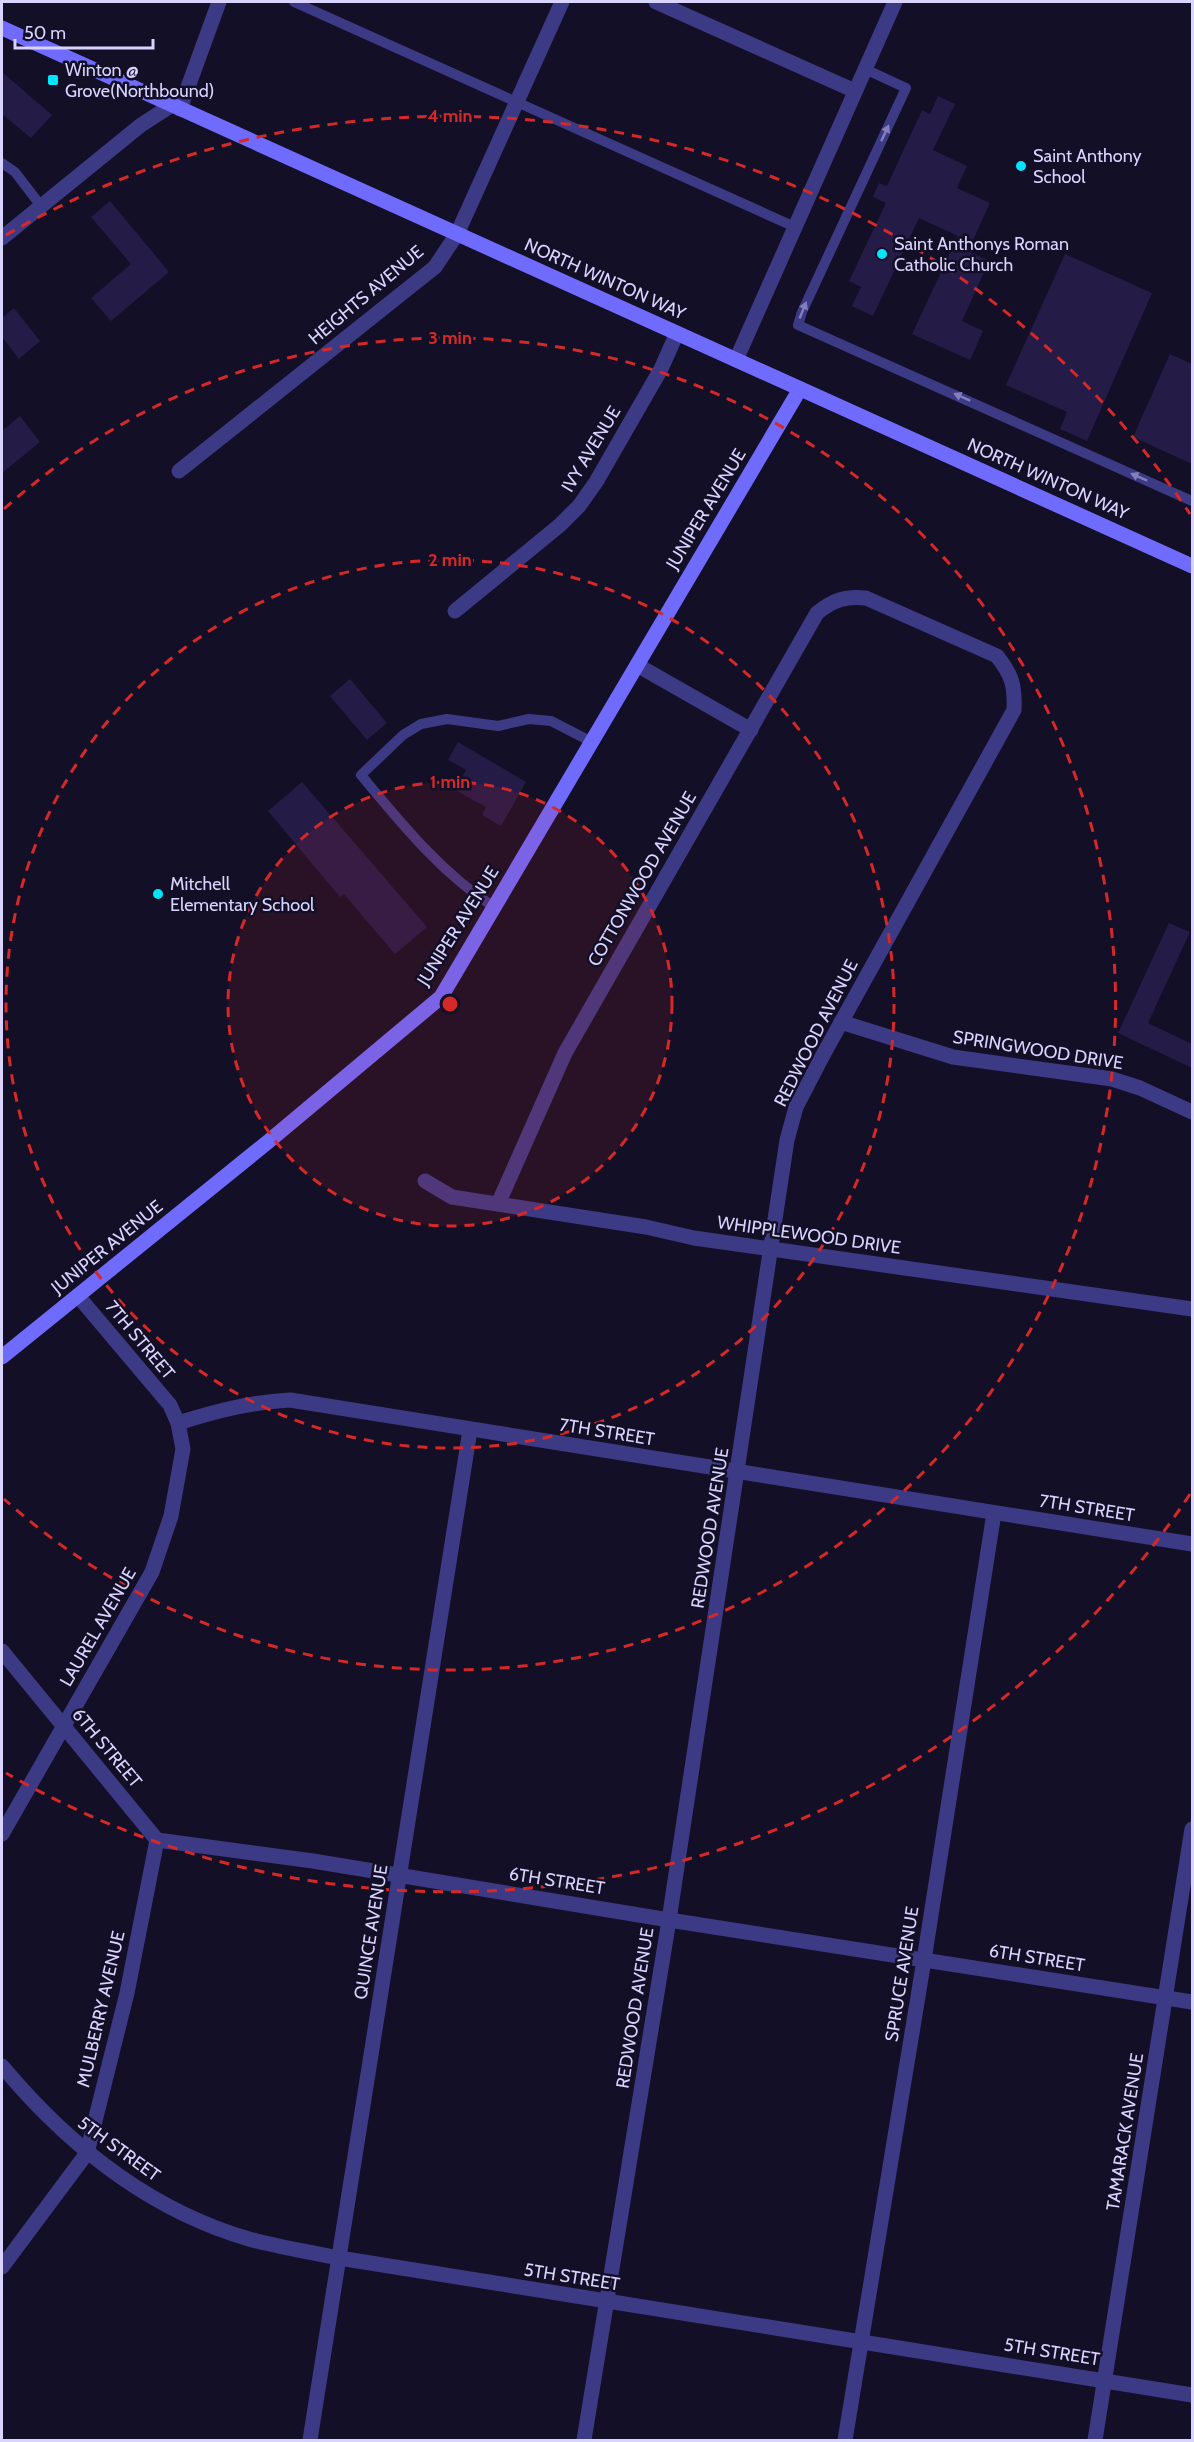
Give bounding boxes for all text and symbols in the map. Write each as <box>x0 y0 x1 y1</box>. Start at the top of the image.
scale bar <box>15 12 153 50</box>
text: 50 m <box>24 22 66 44</box>
place label: Winton @ Grove(Northbound) <box>65 59 214 102</box>
marker: Winton @ Grove(Northbound) <box>46 73 60 87</box>
text: 4 min <box>427 105 473 127</box>
one-way arrow <box>881 124 890 141</box>
place label: Saint Anthony School <box>1033 145 1142 188</box>
marker: Saint Anthony School <box>1014 159 1028 173</box>
place label: Saint Anthonys Roman Catholic Church <box>894 233 1069 276</box>
street label: NORTH WINTON WAY <box>521 234 690 325</box>
street label: HEIGHTS AVENUE <box>304 241 428 349</box>
marker: Saint Anthonys Roman Catholic Church <box>875 247 889 261</box>
one-way arrow <box>799 300 809 318</box>
text: 3 min <box>428 327 472 349</box>
one-way arrow <box>952 392 970 402</box>
street label: IVY AVENUE <box>557 402 625 496</box>
street label: NORTH WINTON WAY <box>964 434 1133 525</box>
street label: JUNIPER AVENUE <box>661 445 751 574</box>
one-way arrow <box>1131 473 1148 482</box>
text: 2 min <box>428 549 472 571</box>
text: 1 min <box>430 771 470 793</box>
street label: COTTONWOOD AVENUE <box>583 788 701 970</box>
street label: JUNIPER AVENUE <box>412 862 504 991</box>
place label: Mitchell Elementary School <box>170 873 315 916</box>
marker: Mitchell Elementary School <box>151 887 165 901</box>
street label: REDWOOD AVENUE <box>769 956 863 1110</box>
centre of rings <box>440 994 460 1014</box>
street label: SPRINGWOOD DRIVE <box>951 1026 1125 1074</box>
street label: JUNIPER AVENUE <box>46 1195 167 1299</box>
street label: WHIPPLEWOOD DRIVE <box>716 1211 902 1259</box>
street label: 7TH STREET <box>101 1296 180 1384</box>
street label: 7TH STREET <box>558 1414 657 1450</box>
street label: REDWOOD AVENUE <box>686 1446 734 1610</box>
street label: 7TH STREET <box>1038 1490 1137 1526</box>
street label: LAUREL AVENUE <box>55 1564 141 1690</box>
street label: 6TH STREET <box>68 1704 147 1792</box>
street label: QUINCE AVENUE <box>349 1863 393 2001</box>
street label: 6TH STREET <box>508 1863 607 1899</box>
street label: SPRUCE AVENUE <box>880 1905 924 2043</box>
street label: REDWOOD AVENUE <box>611 1926 659 2090</box>
street label: MULBERRY AVENUE <box>72 1929 130 2089</box>
street label: 6TH STREET <box>988 1940 1087 1976</box>
street label: TAMARACK AVENUE <box>1102 2052 1148 2212</box>
street label: 5TH STREET <box>73 2112 165 2187</box>
street label: 5TH STREET <box>523 2259 622 2295</box>
street label: 5TH STREET <box>1003 2334 1102 2370</box>

